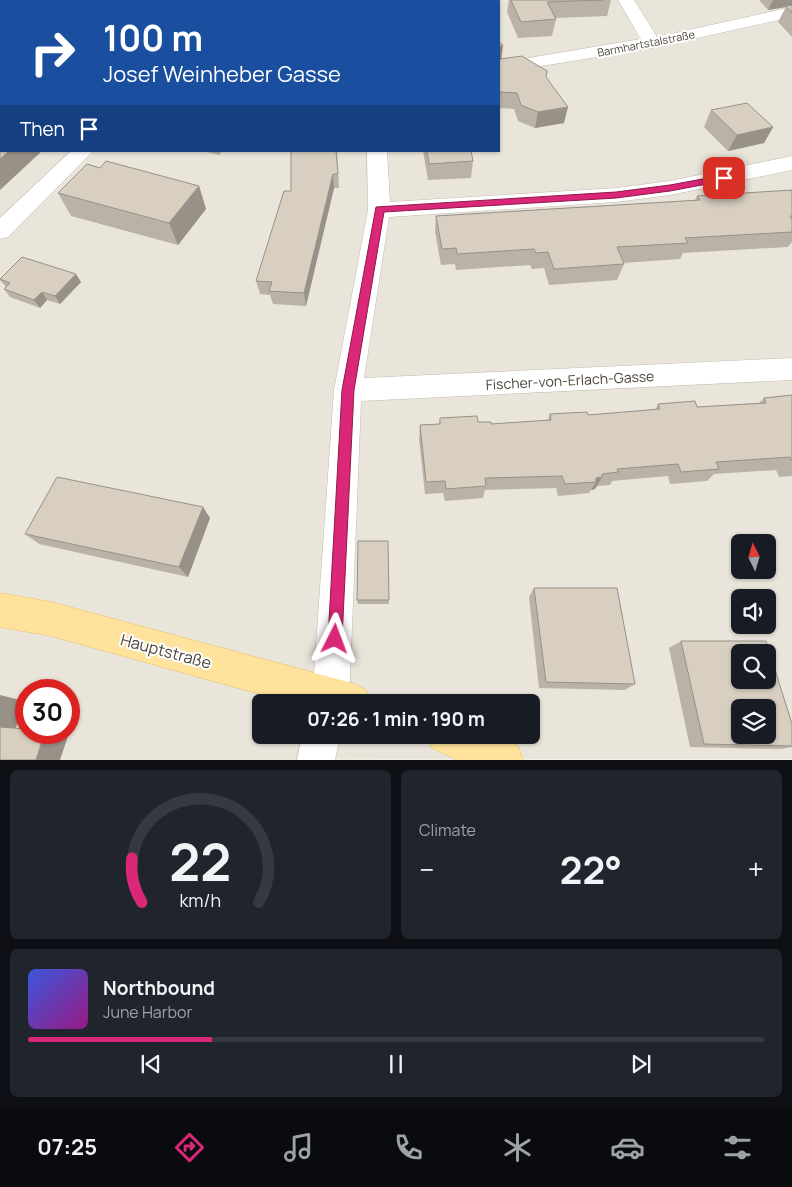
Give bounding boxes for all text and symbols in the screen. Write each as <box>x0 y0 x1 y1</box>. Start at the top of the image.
text: 100 m <box>103 14 203 62</box>
icon: right <box>20 20 85 85</box>
street label: Barmhartstalstraße <box>596 26 697 60</box>
text: Josef Weinheber Gasse <box>103 59 341 89</box>
icon: arrive <box>75 115 103 143</box>
text: Then <box>20 116 65 142</box>
pin <box>703 157 745 199</box>
icon: arrive <box>710 164 738 192</box>
street label: Fischer-von-Erlach-Gasse <box>485 366 655 394</box>
north arrow <box>731 534 776 579</box>
map controls <box>731 534 776 744</box>
button: sound <box>731 589 776 634</box>
position arrow <box>308 612 360 664</box>
street label: Hauptstraße <box>118 628 214 674</box>
button: search <box>731 644 776 689</box>
speed limit sign: 30 <box>15 679 80 744</box>
button: layers <box>731 699 776 744</box>
text: 07:26 · 1 min · 190 m <box>307 706 485 732</box>
text: Climate <box>419 819 476 841</box>
text: 22 <box>170 826 231 897</box>
text: 22° <box>560 843 622 895</box>
text: − <box>419 850 434 888</box>
text: + <box>748 850 764 888</box>
text: km/h <box>180 888 221 912</box>
text: Northbound <box>103 975 215 1001</box>
text: June Harbor <box>103 1001 192 1023</box>
icon: previous <box>137 1050 165 1078</box>
icon: pause <box>382 1050 410 1078</box>
icon: next <box>627 1050 655 1078</box>
icon: directions <box>172 1130 207 1165</box>
icon: music <box>281 1130 316 1165</box>
icon: phone <box>391 1130 426 1165</box>
icon: climate <box>500 1130 535 1165</box>
icon: car <box>610 1130 645 1165</box>
icon: filters <box>720 1130 755 1165</box>
text: 07:25 <box>37 1132 97 1162</box>

